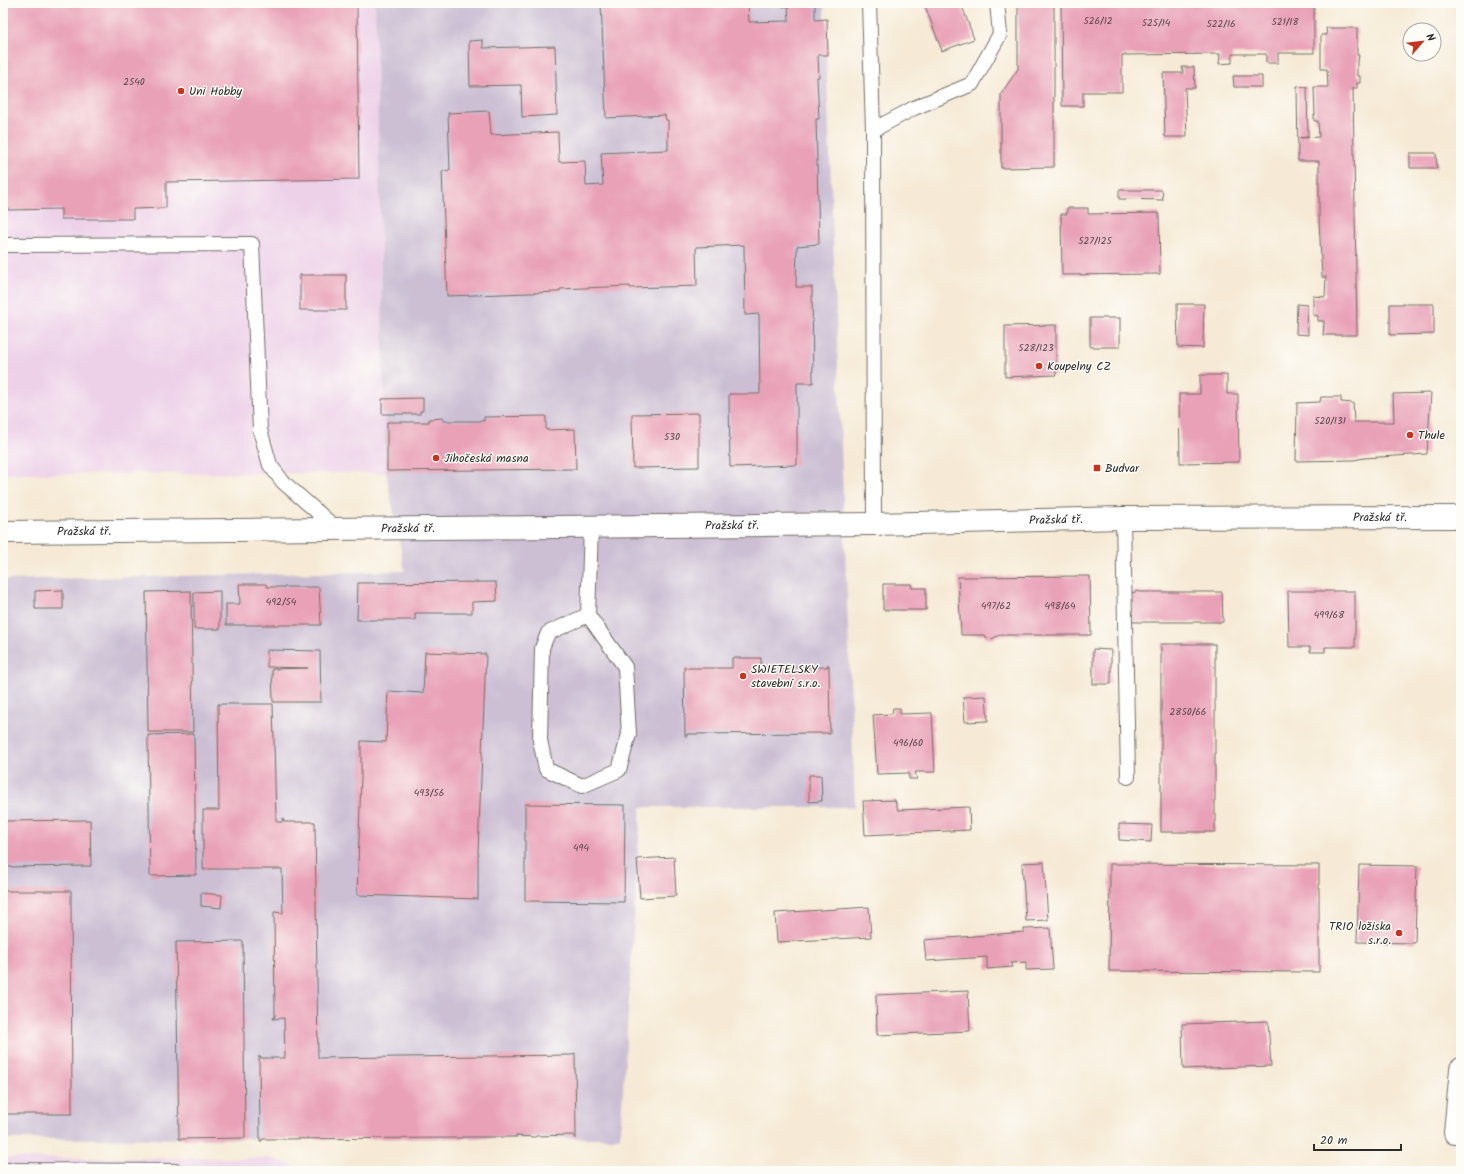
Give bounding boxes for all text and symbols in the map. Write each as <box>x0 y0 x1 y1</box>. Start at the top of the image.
house number: 526/12 <box>1083 13 1113 29</box>
house number: 521/18 <box>1271 14 1299 30</box>
house number: 525/14 <box>1142 15 1171 31</box>
house number: 522/16 <box>1206 16 1236 32</box>
north arrow <box>1402 22 1442 62</box>
text: N <box>1420 30 1440 45</box>
house number: 2540 <box>123 74 145 90</box>
place label: Uni Hobby <box>189 82 242 101</box>
marker: Uni Hobby <box>176 86 186 96</box>
house number: 527/125 <box>1078 233 1112 249</box>
house number: 528/123 <box>1018 340 1054 356</box>
place label: Koupelny CZ <box>1047 357 1111 376</box>
marker: Koupelny CZ <box>1034 361 1044 371</box>
house number: 520/131 <box>1314 413 1346 429</box>
place label: Thule <box>1418 426 1446 445</box>
house number: 530 <box>664 429 680 445</box>
marker: Thule <box>1405 430 1415 440</box>
place label: Jihočeská masna <box>444 449 529 468</box>
marker: Jihočeská masna <box>431 453 441 463</box>
place label: Budvar <box>1105 459 1140 478</box>
marker: Budvar <box>1092 463 1102 473</box>
street label: Pražská tř. <box>1353 508 1407 527</box>
street label: Pražská tř. <box>1029 510 1083 530</box>
street label: Pražská tř. <box>705 516 759 536</box>
street label: Pražská tř. <box>381 519 435 539</box>
street label: Pražská tř. <box>57 522 111 542</box>
house number: 492/54 <box>266 594 297 610</box>
house number: 497/62 <box>981 598 1011 614</box>
house number: 498/64 <box>1044 598 1076 614</box>
house number: 499/68 <box>1314 607 1345 623</box>
place label: SWIETELSKY stavební s.r.o. <box>751 660 820 693</box>
marker: SWIETELSKY stavební s.r.o. <box>738 671 748 681</box>
house number: 2850/66 <box>1170 704 1206 720</box>
house number: 496/60 <box>893 735 923 751</box>
house number: 493/56 <box>414 785 444 801</box>
house number: 494 <box>573 840 589 856</box>
place label: TRIO ložiska s.r.o. <box>1329 917 1391 950</box>
marker: TRIO ložiska s.r.o. <box>1394 928 1404 938</box>
scale bar <box>1314 1126 1401 1152</box>
text: 20 m <box>1320 1131 1348 1150</box>

